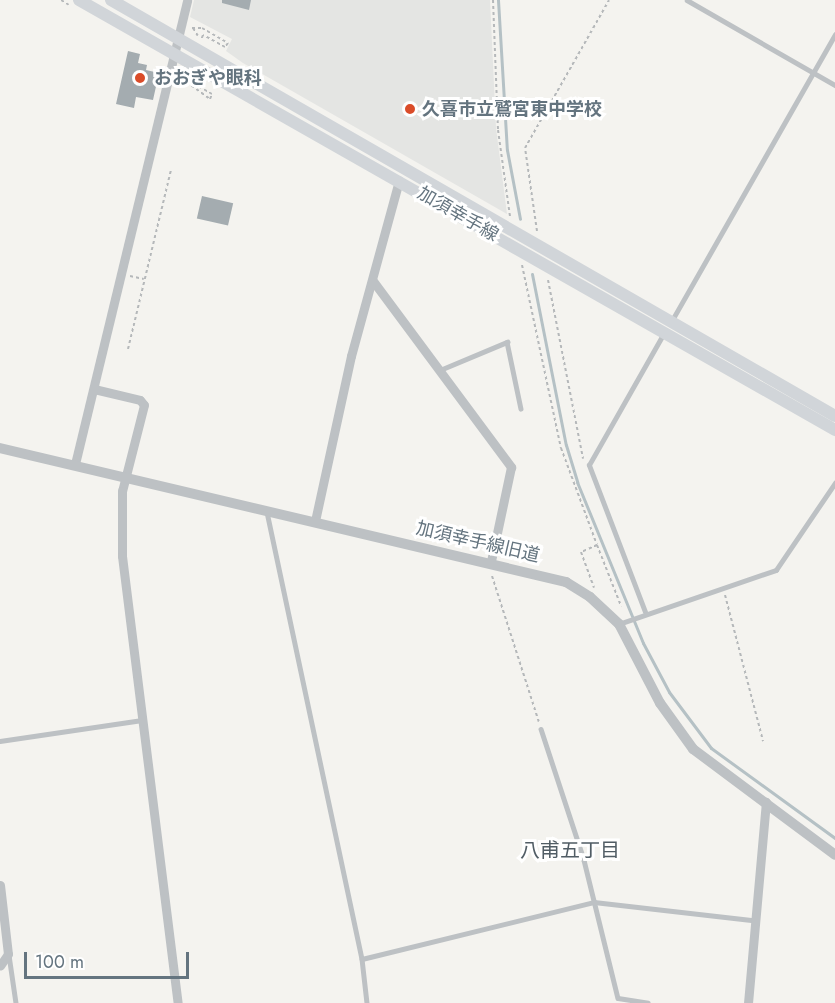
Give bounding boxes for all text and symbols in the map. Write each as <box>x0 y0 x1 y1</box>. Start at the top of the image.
place label: おおぎや眼科 <box>154 67 262 89</box>
marker: おおぎや眼科 <box>131 69 149 87</box>
place label: 久喜市立鷲宮東中学校 <box>422 98 602 120</box>
marker: 久喜市立鷲宮東中学校 <box>403 102 417 116</box>
street label: 加須幸手線 <box>414 182 502 246</box>
street label: 加須幸手線旧道 <box>414 517 542 567</box>
district label: 八甫五丁目 <box>520 838 620 862</box>
scale bar <box>27 940 192 978</box>
text: 100 m <box>35 949 84 975</box>

